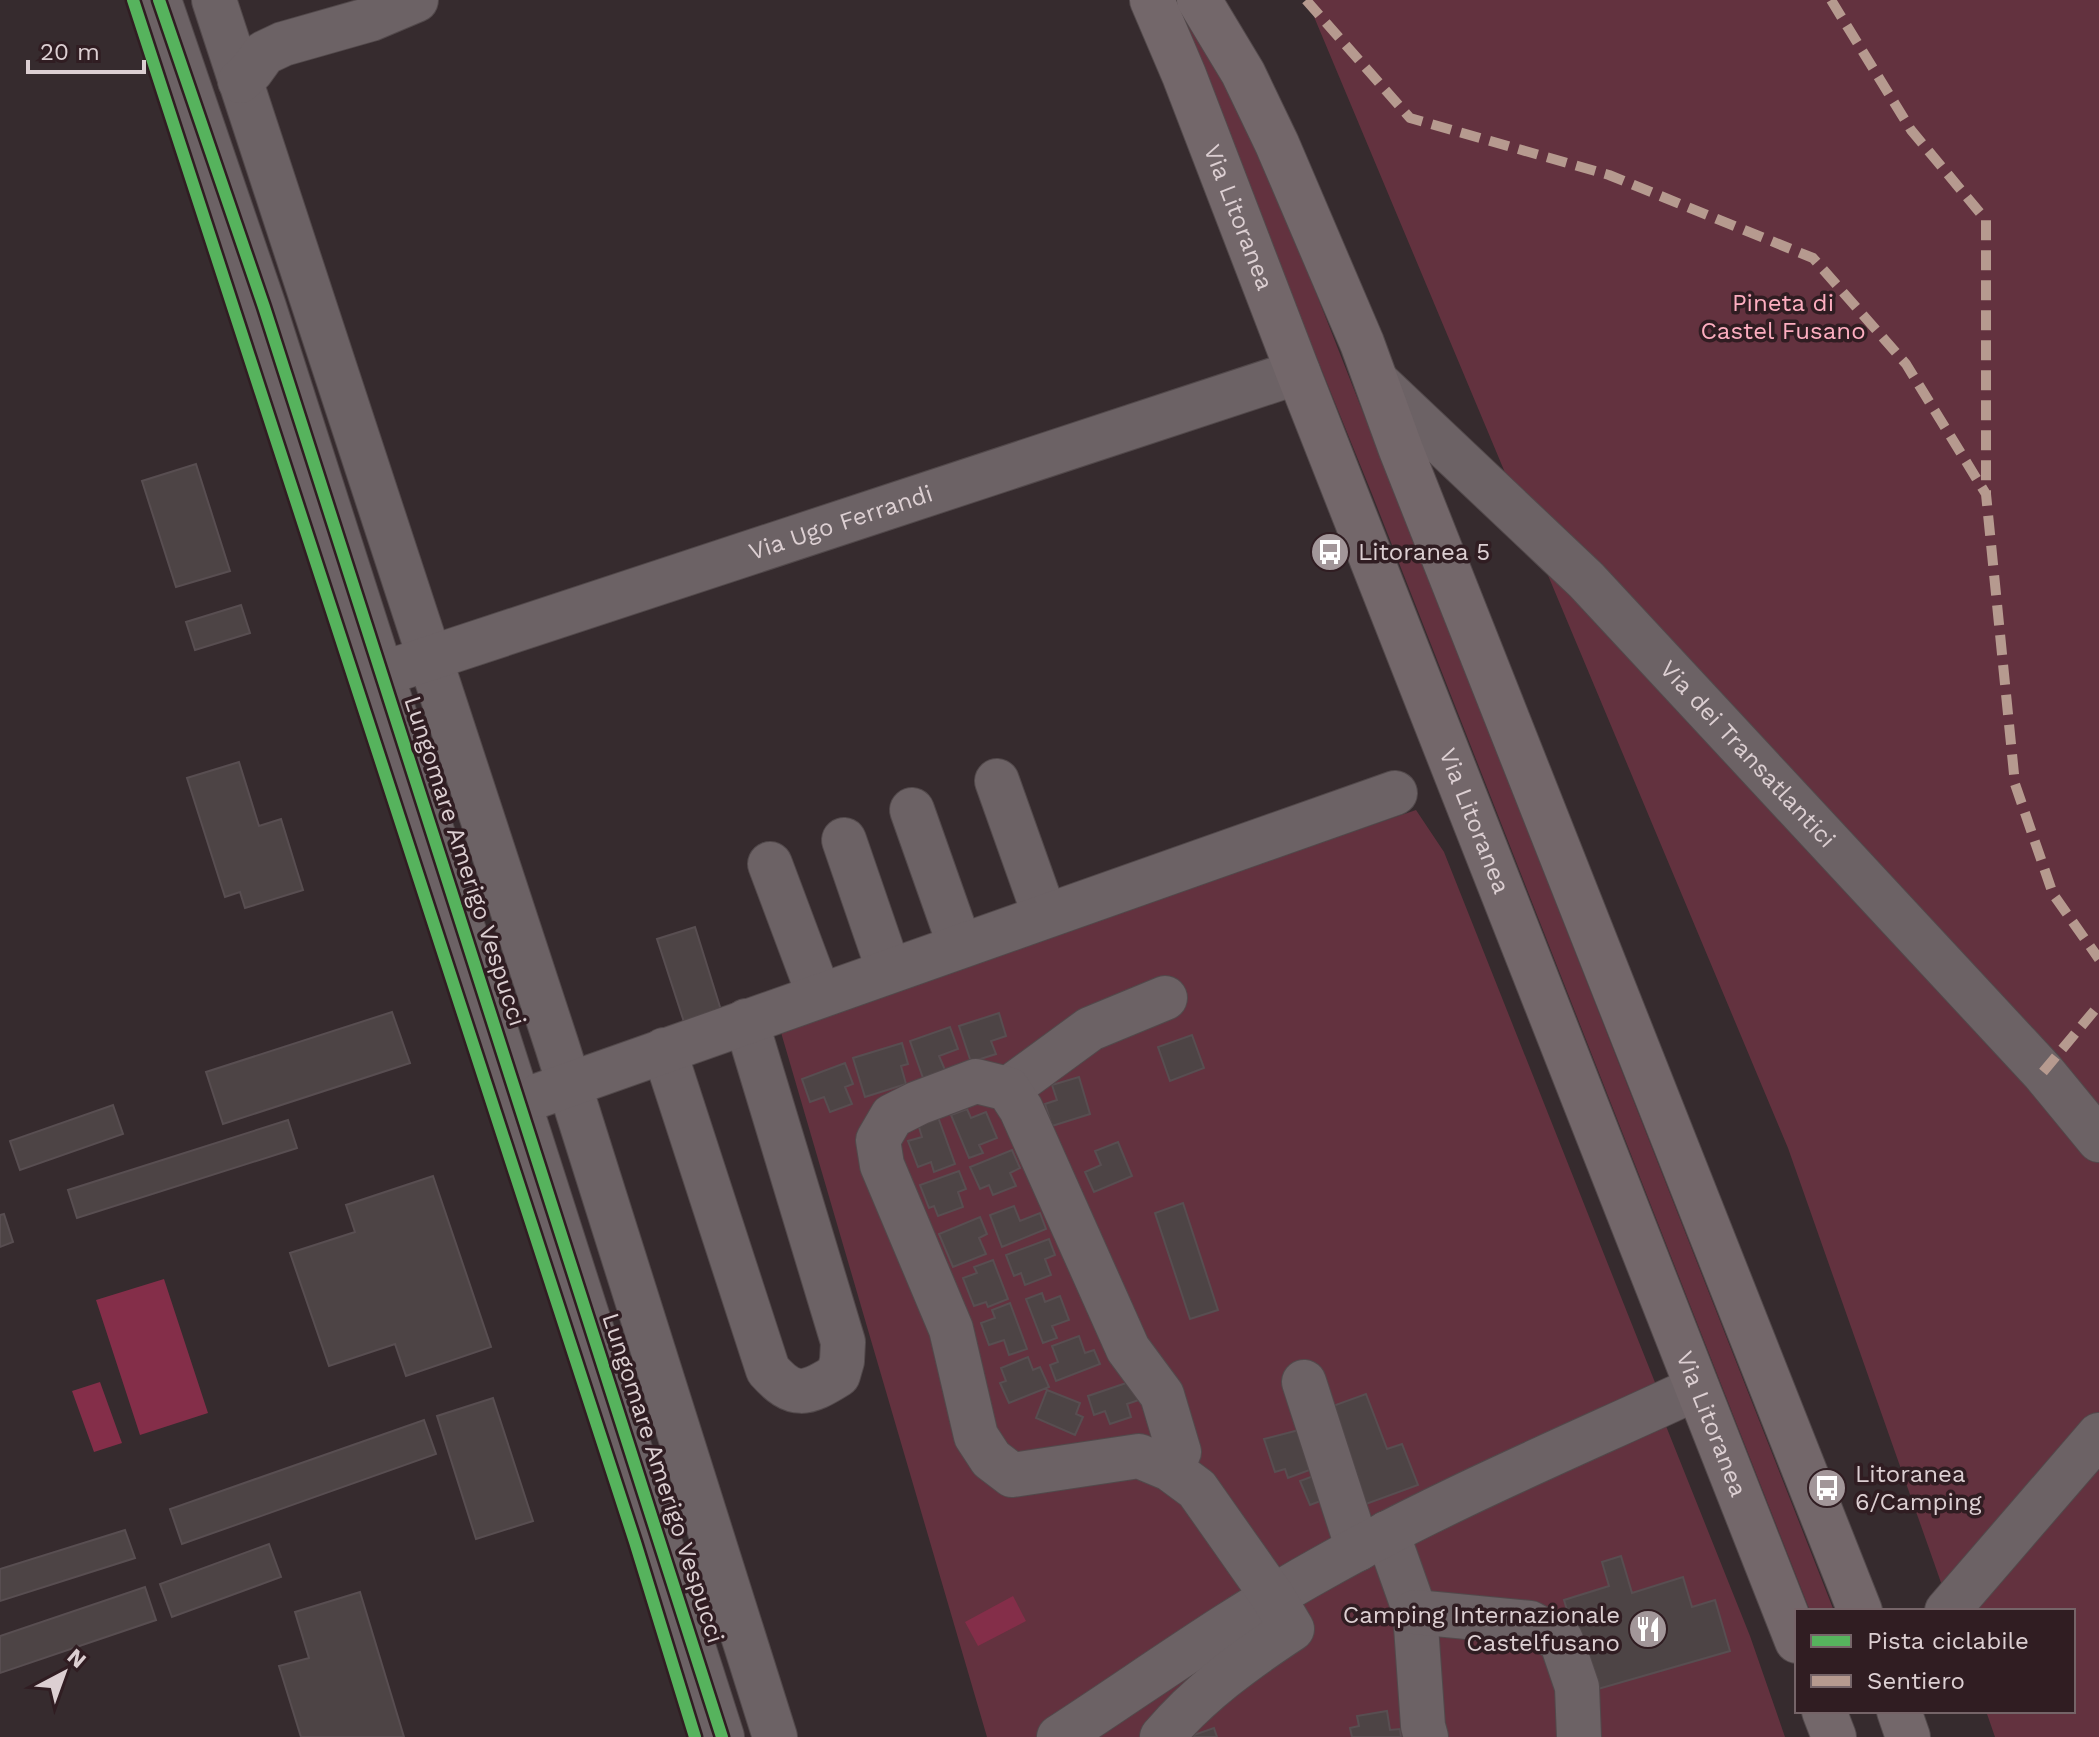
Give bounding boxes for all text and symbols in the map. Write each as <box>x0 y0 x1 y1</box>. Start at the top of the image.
scale bar <box>28 24 144 74</box>
text: 20 m <box>40 38 100 66</box>
street label: Via Litoranea <box>1198 141 1279 294</box>
park label: Pineta di Castel Fusano <box>1700 289 1866 345</box>
street label: Via Ugo Ferrandi <box>745 479 936 566</box>
bus stop icon: Litoranea 5 <box>1309 531 1351 573</box>
place label: Litoranea 5 <box>1358 538 1490 566</box>
street label: Via dei Transatlantici <box>1654 655 1841 853</box>
street label: Lungomare Amerigo Vespucci <box>398 693 532 1029</box>
street label: Via Litoranea <box>1433 744 1516 898</box>
street label: Lungomare Amerigo Vespucci <box>596 1310 730 1646</box>
street label: Via Litoranea <box>1670 1347 1753 1501</box>
place label: Litoranea 6/Camping <box>1855 1460 1982 1516</box>
bus stop icon: Litoranea 6/Camping <box>1806 1467 1848 1509</box>
place label: Camping Internazionale Castelfusano <box>1343 1601 1620 1657</box>
restaurant icon: Camping Internazionale Castelfusano <box>1627 1608 1669 1650</box>
legend <box>1795 1609 2075 1713</box>
text: Pista ciclabile <box>1867 1627 2029 1655</box>
north arrow <box>24 1633 104 1713</box>
text: N <box>62 1643 91 1673</box>
text: Sentiero <box>1867 1667 1965 1695</box>

